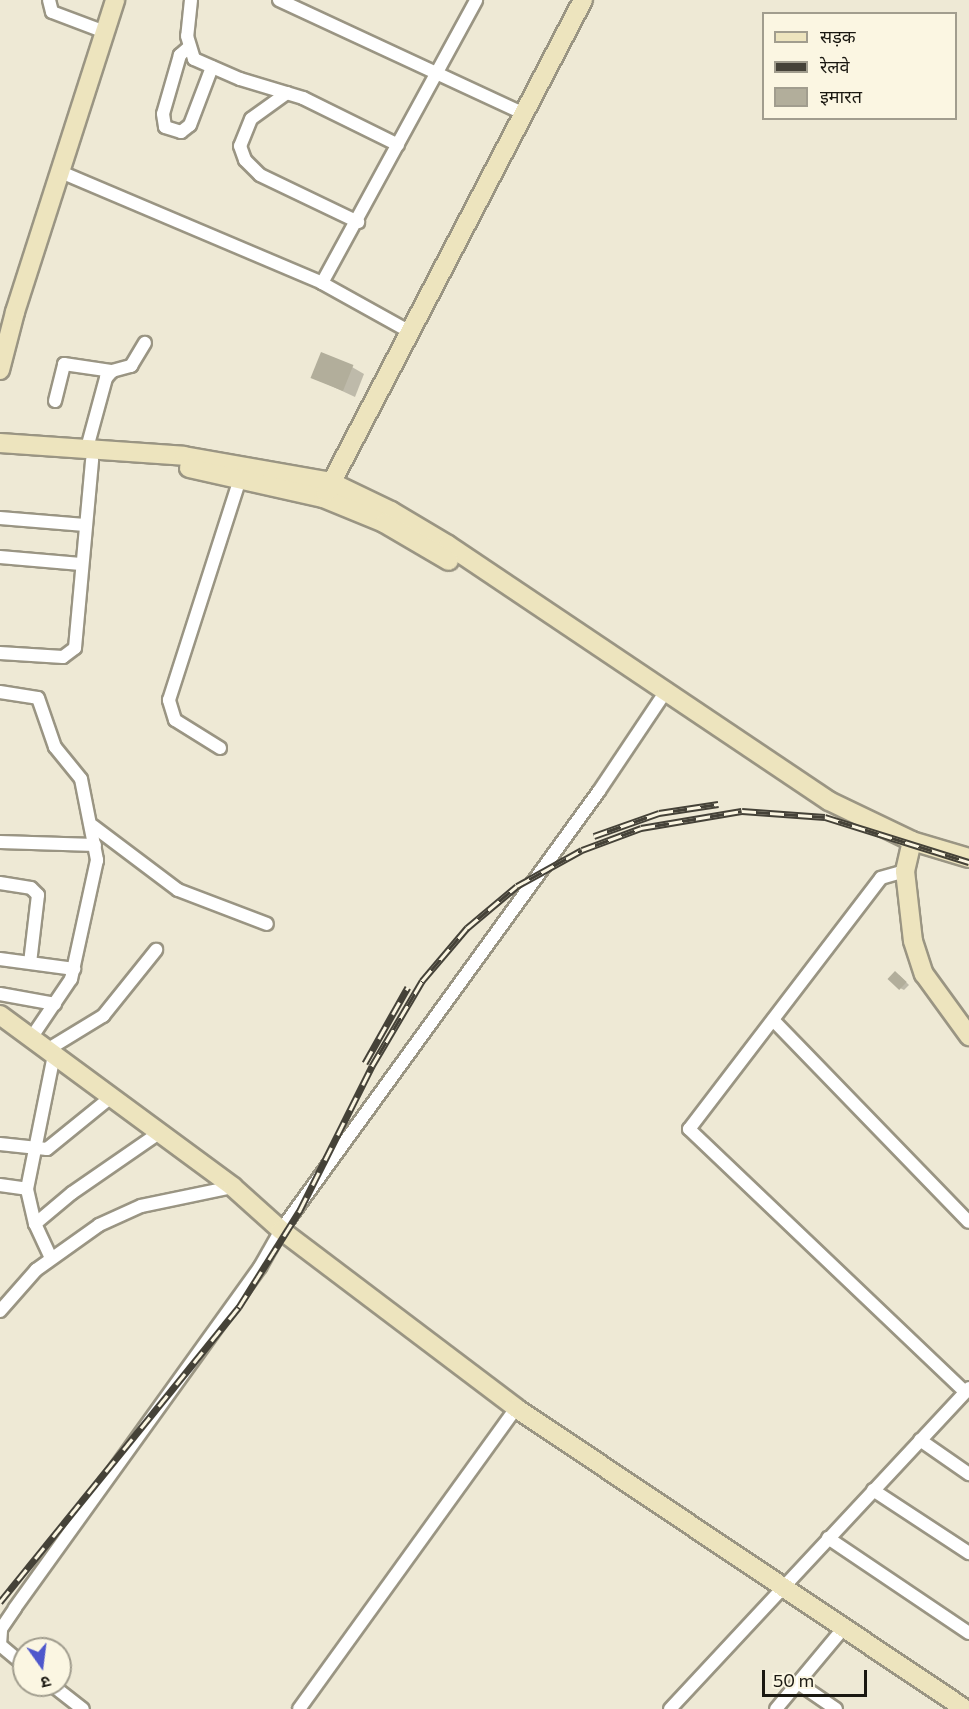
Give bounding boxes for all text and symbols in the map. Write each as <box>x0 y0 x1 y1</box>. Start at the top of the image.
legend <box>762 12 957 120</box>
text: सड़क <box>820 25 856 47</box>
text: रेलवे <box>820 55 850 77</box>
text: इमारत <box>820 85 862 107</box>
north arrow <box>12 1637 72 1697</box>
scale bar <box>765 1658 870 1696</box>
text: 50 m <box>773 1669 814 1691</box>
text: उ <box>39 1673 53 1693</box>

